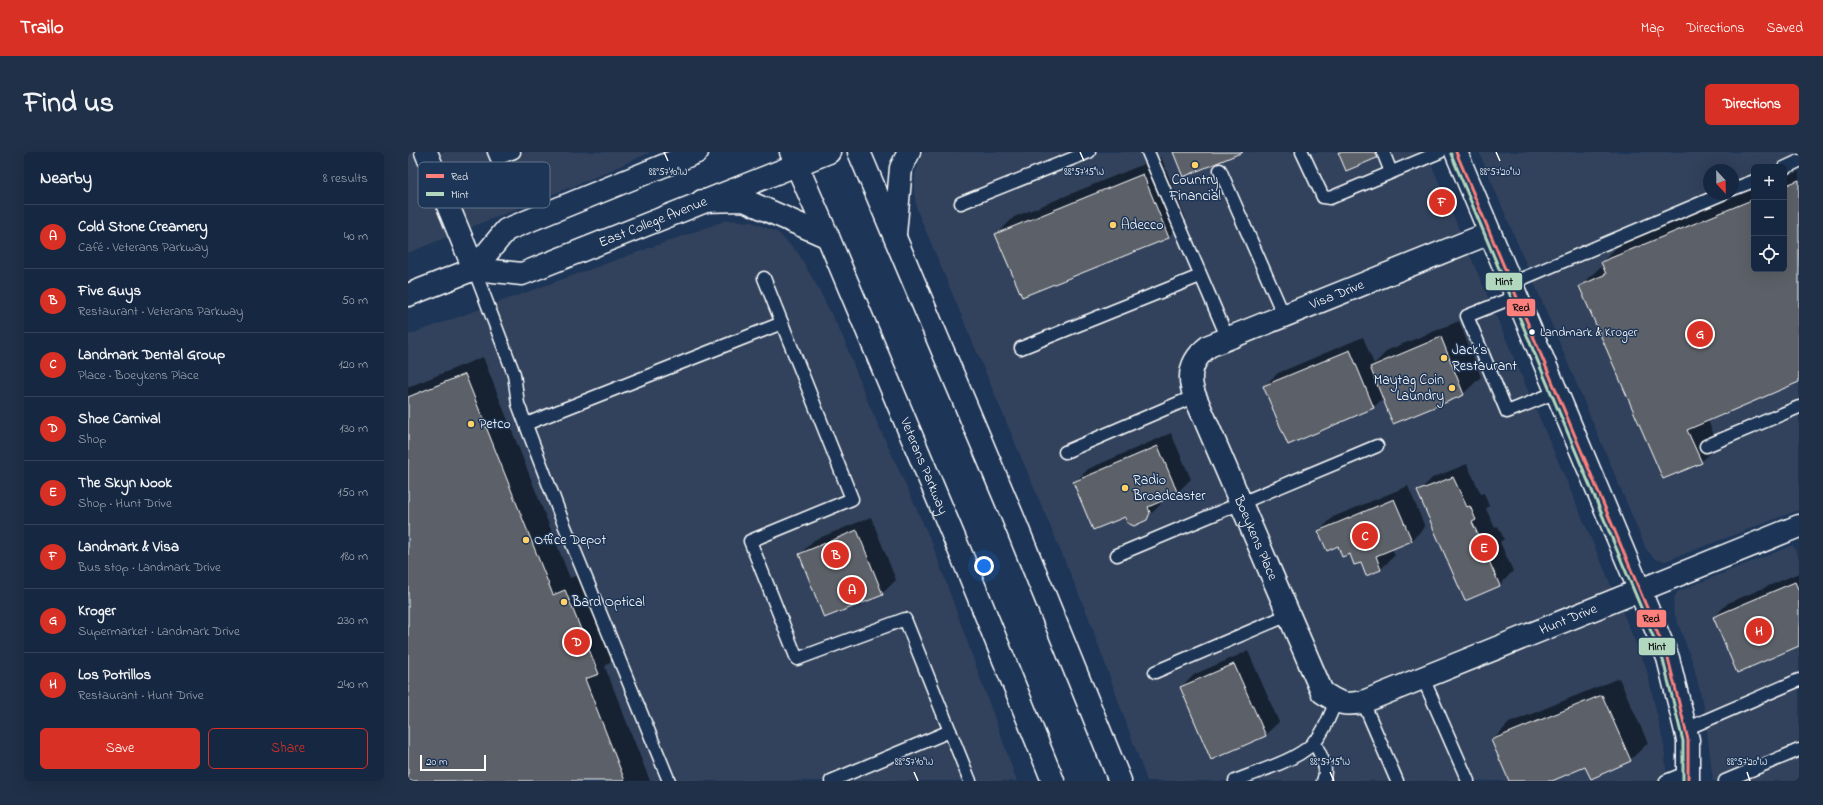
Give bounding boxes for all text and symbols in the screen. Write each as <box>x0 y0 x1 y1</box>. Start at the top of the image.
text: Trailo <box>20 15 64 42</box>
text: Map <box>1641 18 1664 39</box>
text: Directions <box>1686 18 1744 39</box>
text: Saved <box>1766 18 1803 39</box>
text: Find us <box>24 84 114 125</box>
button: Directions <box>1705 84 1799 125</box>
marker: Country Financial <box>1190 160 1200 170</box>
legend <box>418 162 550 208</box>
north arrow <box>1703 164 1739 200</box>
map controls <box>1751 164 1787 272</box>
button: + <box>1751 164 1787 200</box>
text: 88°57'10"W <box>649 165 688 180</box>
text: 88°57'15"W <box>1064 165 1104 180</box>
text: 88°57'20"W <box>1480 165 1520 180</box>
text: Nearby <box>40 166 92 191</box>
text: 8 results <box>323 169 368 188</box>
text: Red <box>451 169 468 185</box>
place label: Country Financial <box>1168 170 1221 207</box>
text: Mint <box>451 187 469 203</box>
pin: F <box>1429 187 1455 217</box>
street label: East College Avenue <box>596 191 711 253</box>
button: − <box>1751 200 1787 236</box>
place label: Adecco <box>1121 215 1163 236</box>
text: Cold Stone Creamery <box>78 216 208 238</box>
marker: Adecco <box>1108 220 1118 230</box>
text: A <box>49 227 57 246</box>
text: 40 m <box>344 227 368 246</box>
button: locate <box>1751 236 1787 272</box>
text: Café · Veterans Parkway <box>78 238 208 257</box>
line badge: Mint <box>1485 272 1523 291</box>
street label: Visa Drive <box>1306 274 1368 316</box>
text: Mint <box>1495 274 1513 290</box>
text: Five Guys <box>78 280 141 302</box>
text: B <box>49 291 57 310</box>
text: 50 m <box>342 291 368 310</box>
line badge: Red <box>1506 298 1536 317</box>
text: Red <box>1511 300 1530 316</box>
text: Restaurant · Veterans Parkway <box>78 302 243 321</box>
pin: G <box>1687 319 1713 349</box>
place label: Landmark & Kroger <box>1540 323 1639 343</box>
marker: Landmark & Kroger <box>1527 327 1537 337</box>
place label: Jack's Restaurant <box>1452 340 1517 377</box>
text: Landmark Dental Group <box>78 344 225 366</box>
marker: Jack's Restaurant <box>1439 353 1449 363</box>
text: C <box>49 355 57 374</box>
text: 120 m <box>338 355 368 374</box>
text: Place · Boeykens Place <box>78 366 199 385</box>
place label: Maytag Coin Laundry <box>1374 370 1444 408</box>
marker: Maytag Coin Laundry <box>1447 383 1457 393</box>
text: Shoe Carnival <box>78 408 161 430</box>
street label: Veterans Parkway <box>894 413 954 518</box>
place label: Petco <box>479 414 511 435</box>
text: D <box>48 419 58 438</box>
text: 130 m <box>340 419 368 438</box>
marker: Petco <box>466 419 476 429</box>
text: Shop <box>78 430 106 449</box>
place label: Radio Broadcaster <box>1132 470 1206 507</box>
text: The Skyn Nook <box>78 472 172 494</box>
text: E <box>49 483 57 502</box>
text: 150 m <box>337 483 368 502</box>
marker: Radio Broadcaster <box>1120 483 1130 493</box>
street label: Boeykens Place <box>1228 491 1284 584</box>
text: Shop · Hunt Drive <box>78 494 172 513</box>
pin: C <box>1352 521 1378 551</box>
place label: Office Depot <box>534 530 606 551</box>
pin: E <box>1471 533 1497 563</box>
marker: Office Depot <box>521 535 531 545</box>
text: Landmark & Visa <box>78 536 179 558</box>
pin: B <box>823 540 849 570</box>
text: F <box>49 547 57 566</box>
text: 180 m <box>340 547 368 566</box>
your location <box>974 556 994 576</box>
text: Bus stop · Landmark Drive <box>78 558 221 577</box>
pin: A <box>839 575 865 605</box>
place label: Bard Optical <box>571 592 645 613</box>
marker: Bard Optical <box>559 597 569 607</box>
street label: Hunt Drive <box>1536 598 1601 640</box>
text: Kroger <box>78 600 116 622</box>
line badge: Red <box>1636 609 1667 628</box>
text: G <box>49 611 57 630</box>
text: 230 m <box>337 611 368 630</box>
text: Red <box>1641 611 1660 627</box>
pin: H <box>1746 616 1772 646</box>
text: Supermarket · Landmark Drive <box>78 622 240 641</box>
pin: D <box>564 627 590 657</box>
line badge: Mint <box>1638 637 1676 656</box>
text: Mint <box>1648 639 1666 655</box>
text: Los Potrillos <box>78 664 151 686</box>
text: H <box>49 675 57 694</box>
text: 240 m <box>337 675 368 694</box>
text: Restaurant · Hunt Drive <box>78 686 204 705</box>
button: Save <box>40 728 200 769</box>
button: Share <box>208 728 368 769</box>
scale bar <box>420 753 486 772</box>
text: 20 m <box>426 754 448 770</box>
text: 88°57'10"W <box>895 755 934 770</box>
text: 88°57'15"W <box>1310 755 1350 770</box>
text: 88°57'20"W <box>1727 755 1767 770</box>

